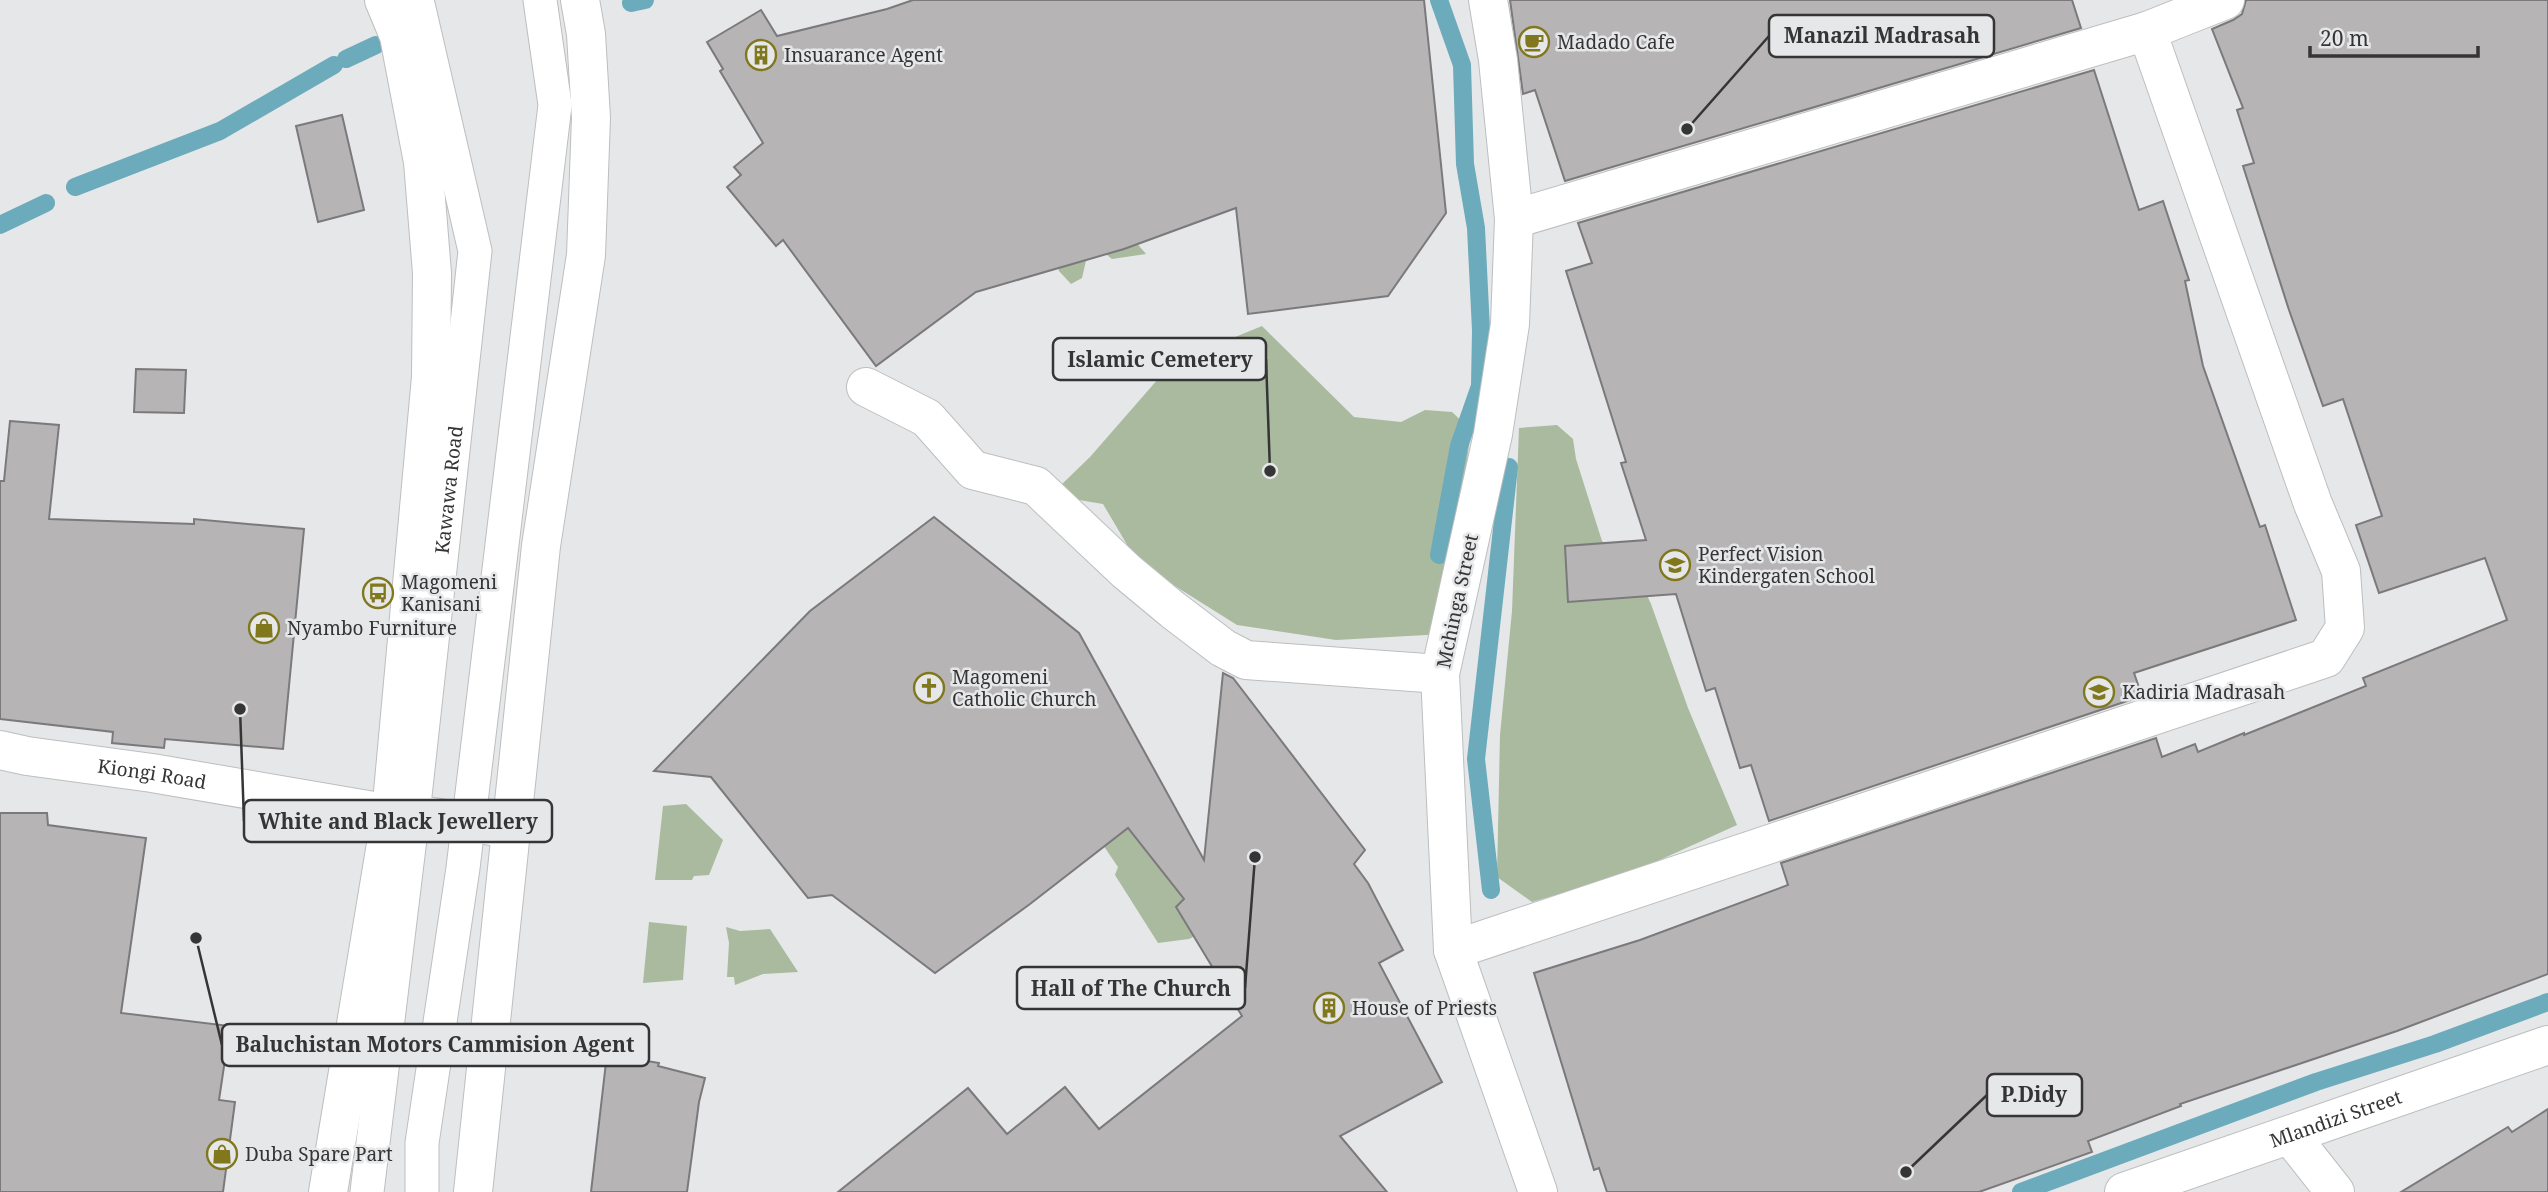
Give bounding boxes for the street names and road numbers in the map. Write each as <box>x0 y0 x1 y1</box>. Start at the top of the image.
street label: Kawawa Road <box>429 424 469 555</box>
street label: Mchinga Street <box>1430 531 1484 670</box>
street label: Kiongi Road <box>96 753 209 795</box>
street label: Mlandizi Street <box>2266 1083 2405 1154</box>

